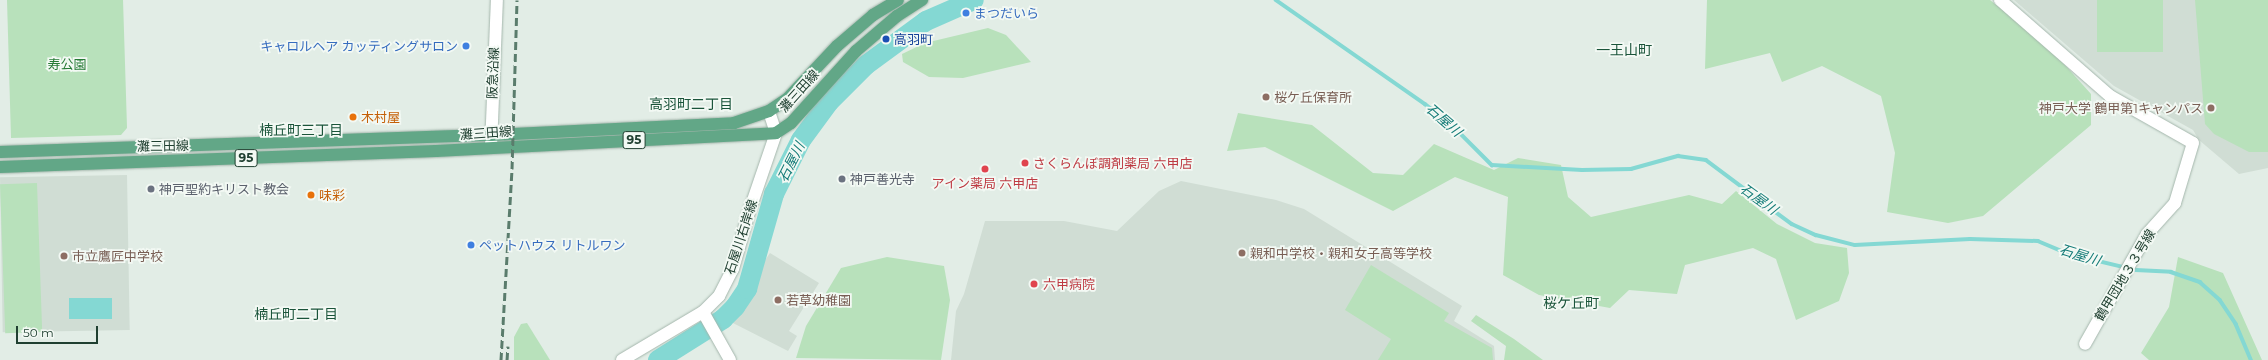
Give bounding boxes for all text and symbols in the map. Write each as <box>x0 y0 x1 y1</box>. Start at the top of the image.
place label: まつだいら <box>974 5 1039 21</box>
marker: まつだいら <box>961 8 971 18</box>
place label: 高羽町 <box>894 31 933 47</box>
marker: 高羽町 <box>881 34 891 44</box>
place label: キャロルヘア カッティングサロン <box>260 38 458 54</box>
marker: キャロルヘア カッティングサロン <box>461 41 471 51</box>
district label: 一王山町 <box>1596 42 1652 58</box>
street label: 阪急沿線 <box>484 47 502 99</box>
park label: 寿公園 <box>48 56 86 72</box>
street label: 灘三田線 <box>776 66 822 116</box>
place label: 桜ケ丘保育所 <box>1274 89 1352 105</box>
marker: 桜ケ丘保育所 <box>1261 92 1271 102</box>
district label: 高羽町二丁目 <box>649 96 733 112</box>
water label: 石屋川 <box>1423 100 1465 140</box>
place label: 神戸大学 鶴甲第1キャンパス <box>2039 100 2203 116</box>
marker: 神戸大学 鶴甲第1キャンパス <box>2206 103 2216 113</box>
place label: 木村屋 <box>361 109 400 125</box>
marker: 木村屋 <box>348 112 358 122</box>
district label: 楠丘町三丁目 <box>259 122 343 138</box>
street label: 灘三田線 <box>460 123 512 143</box>
road number: 95 <box>622 130 646 150</box>
street label: 灘三田線 <box>137 138 189 154</box>
water label: 石屋川 <box>774 139 808 185</box>
road number: 95 <box>234 148 258 168</box>
place label: さくらんぼ調剤薬局 六甲店 <box>1033 155 1192 171</box>
marker: さくらんぼ調剤薬局 六甲店 <box>1020 158 1030 168</box>
marker: アイン薬局 六甲店 <box>980 164 990 174</box>
place label: 神戸善光寺 <box>850 171 915 187</box>
marker: 神戸善光寺 <box>837 174 847 184</box>
place label: アイン薬局 六甲店 <box>931 175 1039 191</box>
water label: 石屋川 <box>1737 180 1781 218</box>
place label: 神戸聖約キリスト教会 <box>159 181 289 197</box>
marker: 神戸聖約キリスト教会 <box>146 184 156 194</box>
place label: 味彩 <box>319 187 345 203</box>
marker: 味彩 <box>306 190 316 200</box>
street label: 石屋川右岸線 <box>722 197 760 277</box>
street label: 鶴甲団地３３号線 <box>2092 226 2158 324</box>
place label: ペットハウス リトルワン <box>479 237 625 253</box>
marker: ペットハウス リトルワン <box>466 240 476 250</box>
water label: 石屋川 <box>2057 241 2103 269</box>
place label: 親和中学校・親和女子高等学校 <box>1250 245 1432 261</box>
place label: 市立鷹匠中学校 <box>72 248 163 264</box>
marker: 親和中学校・親和女子高等学校 <box>1237 248 1247 258</box>
marker: 市立鷹匠中学校 <box>59 251 69 261</box>
place label: 六甲病院 <box>1043 276 1095 292</box>
marker: 六甲病院 <box>1028 278 1040 290</box>
place label: 若草幼稚園 <box>786 292 851 308</box>
marker: 若草幼稚園 <box>773 295 783 305</box>
district label: 桜ケ丘町 <box>1543 295 1599 311</box>
district label: 楠丘町二丁目 <box>254 306 338 322</box>
scale bar <box>18 318 100 344</box>
text: 50 m <box>23 325 54 340</box>

